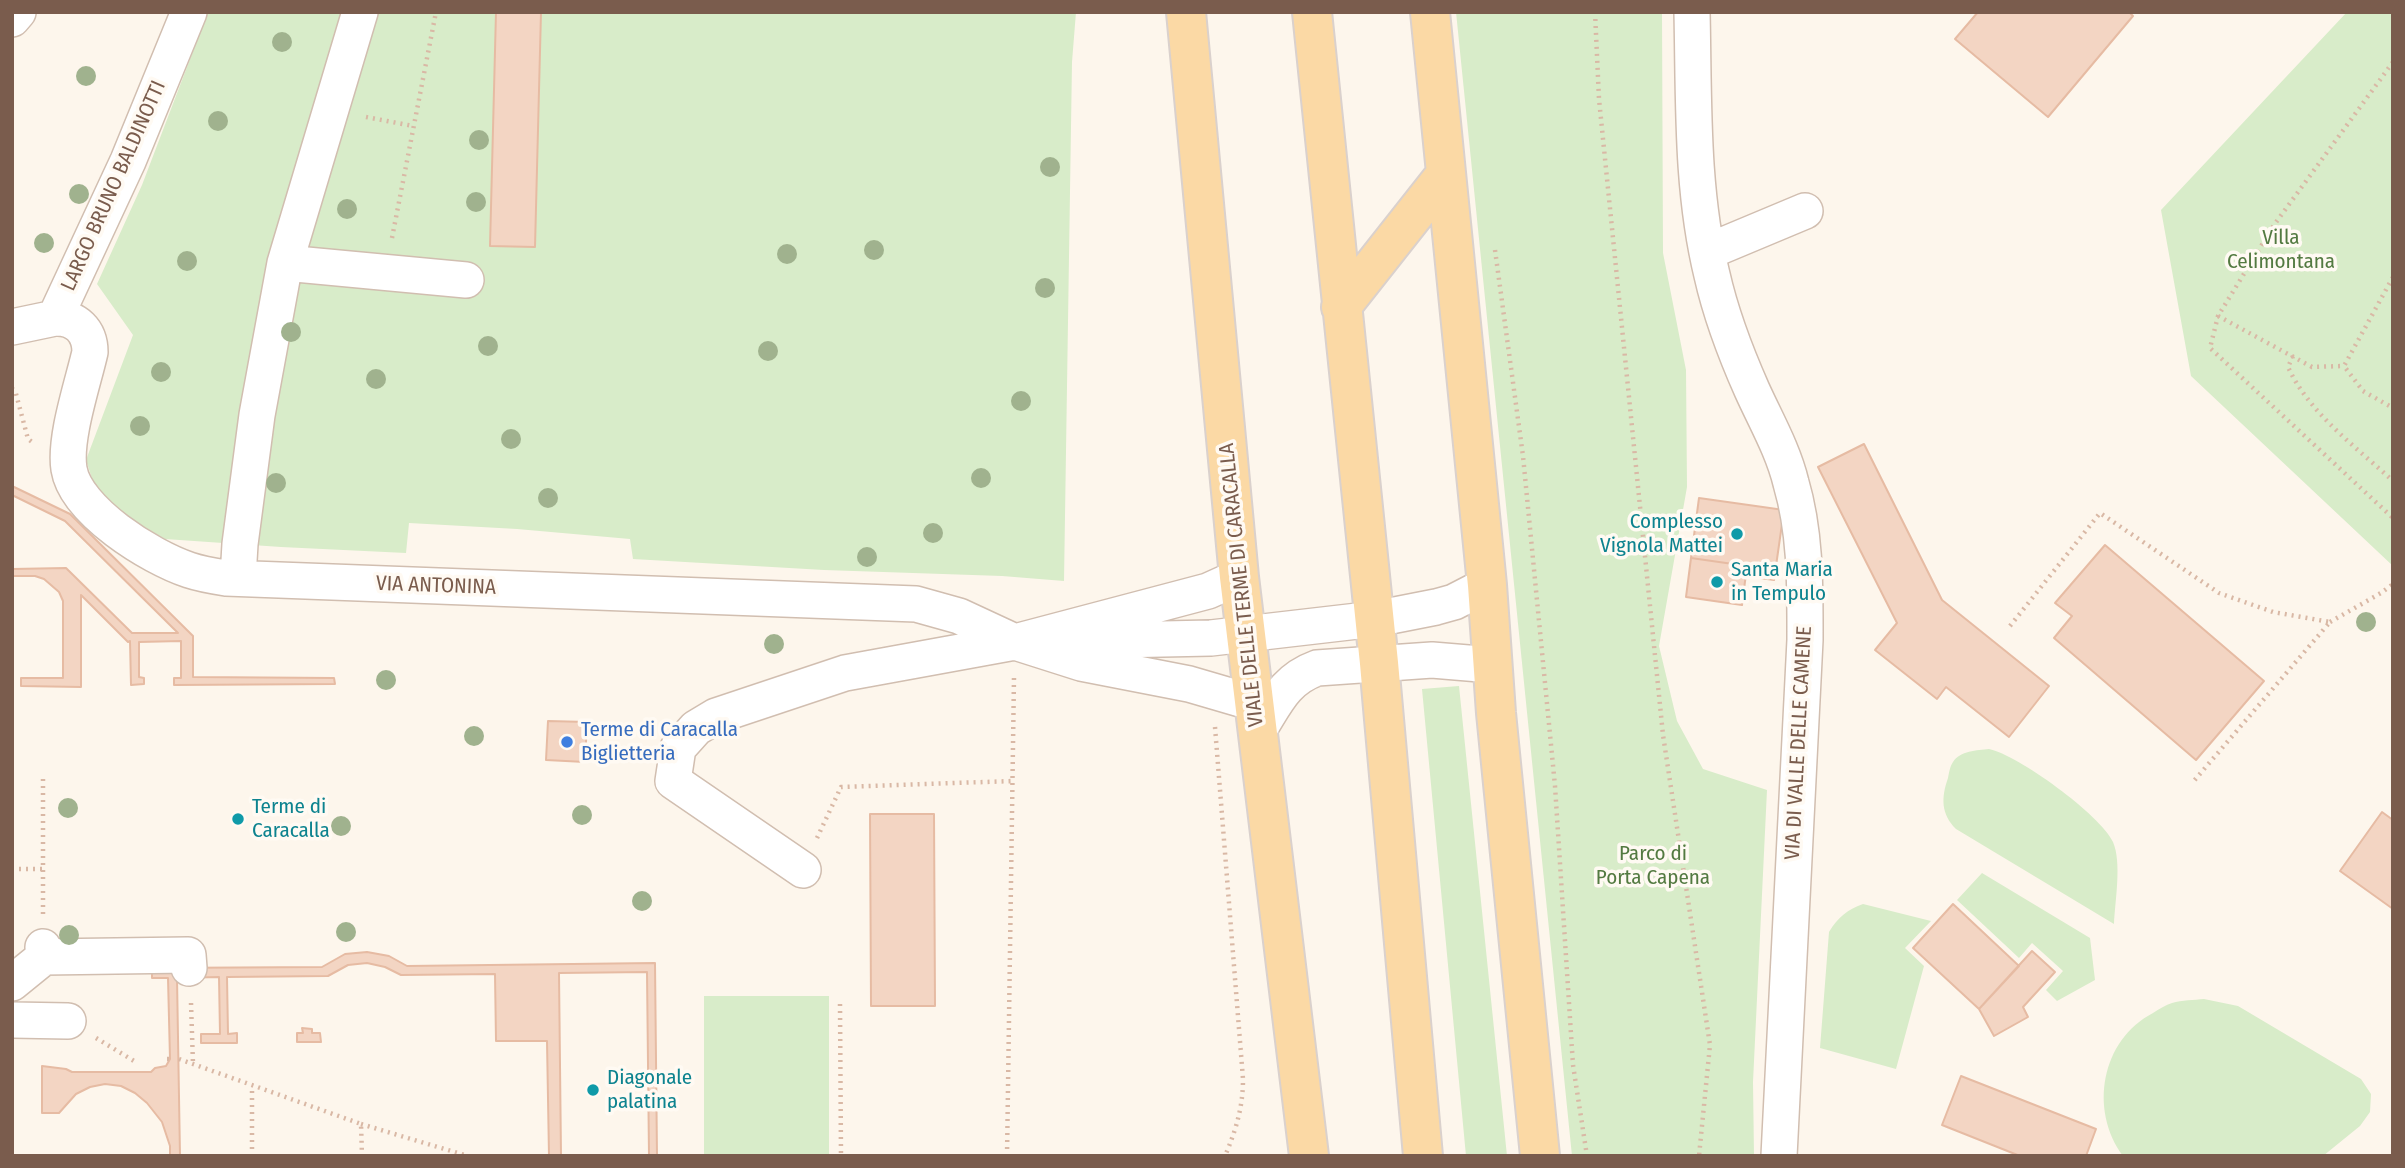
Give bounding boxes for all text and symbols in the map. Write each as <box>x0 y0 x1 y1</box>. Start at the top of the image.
street label: LARGO BRUNO BALDINOTTI <box>56 77 172 295</box>
park label: Villa Celimontana <box>2227 225 2335 275</box>
street label: VIALE DELLE TERME DI CARACALLA <box>1215 442 1269 728</box>
place label: Complesso Vignola Mattei <box>1600 509 1723 559</box>
marker: Complesso Vignola Mattei <box>1729 526 1745 542</box>
place label: Santa Maria in Tempulo <box>1731 557 1833 607</box>
street label: VIA ANTONINA <box>376 571 496 601</box>
marker: Santa Maria in Tempulo <box>1709 574 1725 590</box>
street label: VIA DI VALLE DELLE CAMENE <box>1780 625 1818 861</box>
place label: Terme di Caracalla Biglietteria <box>581 717 738 767</box>
marker: Terme di Caracalla Biglietteria <box>559 734 575 750</box>
place label: Terme di Caracalla <box>252 794 330 844</box>
marker: Terme di Caracalla <box>230 811 246 827</box>
park label: Parco di Porta Capena <box>1596 841 1710 891</box>
place label: Diagonale palatina <box>607 1065 692 1115</box>
marker: Diagonale palatina <box>585 1082 601 1098</box>

